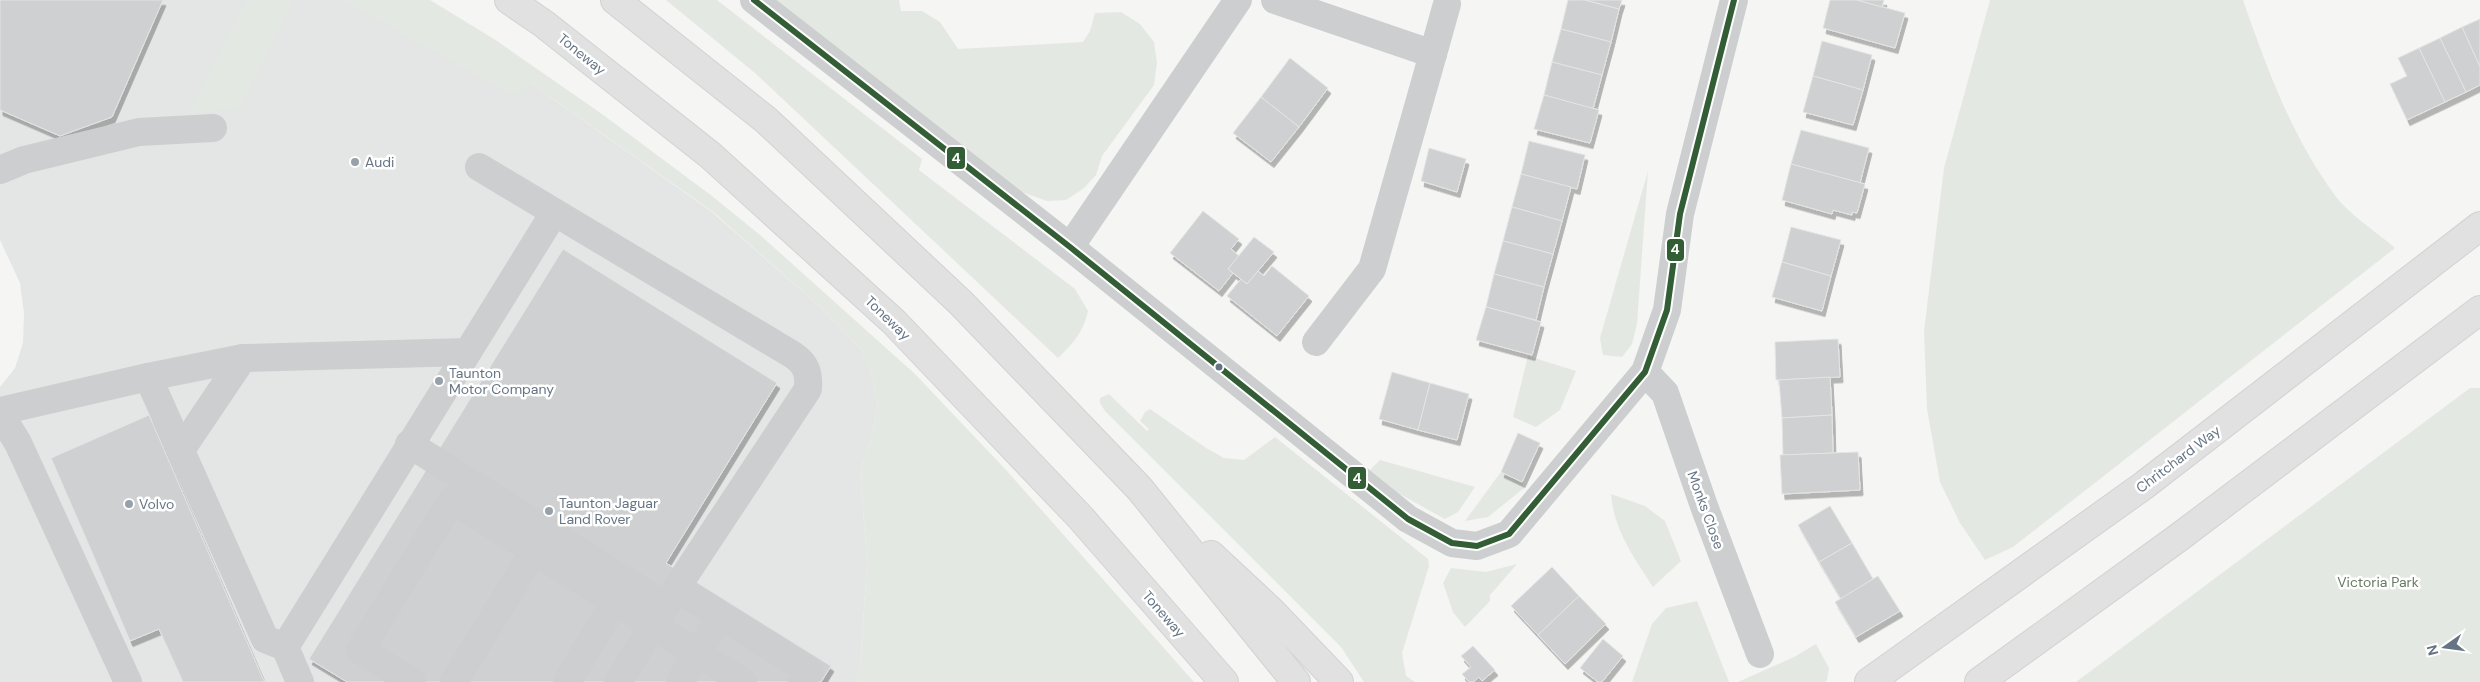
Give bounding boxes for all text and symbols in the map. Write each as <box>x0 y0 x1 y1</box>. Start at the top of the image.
street label: Toneway <box>554 29 610 79</box>
line badge: 4 <box>946 146 966 170</box>
text: 4 <box>951 149 961 167</box>
place label: Audi <box>365 153 394 171</box>
marker: Audi <box>349 156 361 168</box>
line badge: 4 <box>1666 238 1685 262</box>
text: 4 <box>1670 240 1680 258</box>
street label: Toneway <box>862 292 915 344</box>
unlabelled marker <box>1214 362 1224 372</box>
place label: Taunton Motor Company <box>449 364 554 398</box>
marker: Taunton Motor Company <box>433 375 445 387</box>
street label: Chritchard Way <box>2132 421 2224 497</box>
line badge: 4 <box>1347 466 1367 490</box>
street label: Monks Close <box>1684 468 1728 552</box>
text: 4 <box>1352 469 1362 487</box>
place label: Taunton Jaguar Land Rover <box>559 494 658 528</box>
place label: Volvo <box>139 495 174 513</box>
marker: Volvo <box>123 498 135 510</box>
marker: Taunton Jaguar Land Rover <box>543 505 555 517</box>
park label: Victoria Park <box>2337 573 2419 591</box>
street label: Toneway <box>1139 587 1189 641</box>
north arrow <box>2420 622 2470 672</box>
text: N <box>2422 643 2442 657</box>

